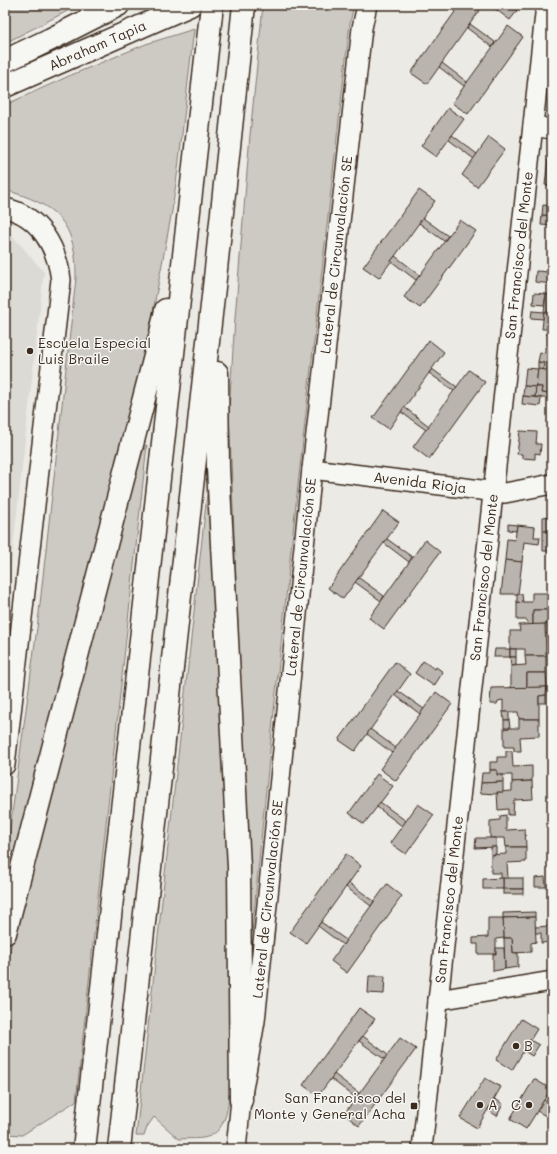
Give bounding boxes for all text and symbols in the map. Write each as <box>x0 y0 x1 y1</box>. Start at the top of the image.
street label: Abraham Tapia <box>45 15 149 75</box>
street label: Lateral de Circunvalación SE <box>315 155 356 355</box>
street label: San Francisco del Monte <box>500 171 537 340</box>
place label: Escuela Especial Luis Braile <box>38 333 151 368</box>
marker: Escuela Especial Luis Braile <box>25 346 35 356</box>
street label: Avenida Rioja <box>373 467 468 497</box>
street label: Lateral de Circunvalación SE <box>281 477 320 677</box>
street label: San Francisco del Monte <box>465 493 502 662</box>
street label: Lateral de Circunvalación SE <box>247 799 287 999</box>
street label: San Francisco del Monte <box>430 815 467 984</box>
place label: B <box>524 1036 533 1055</box>
marker: B <box>511 1041 521 1051</box>
place label: San Francisco del Monte y General Acha <box>254 1088 406 1123</box>
place label: A <box>488 1095 498 1114</box>
place label: C <box>511 1095 521 1114</box>
marker: A <box>475 1100 485 1110</box>
marker: C <box>524 1100 534 1110</box>
marker: San Francisco del Monte y General Acha <box>409 1101 419 1111</box>

